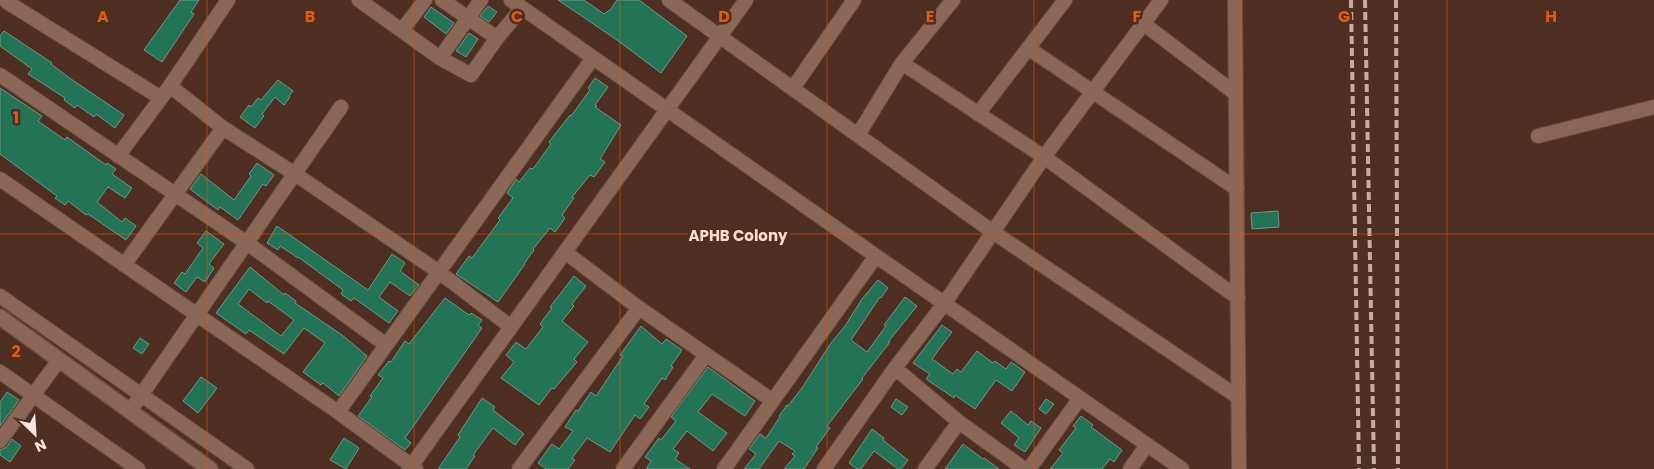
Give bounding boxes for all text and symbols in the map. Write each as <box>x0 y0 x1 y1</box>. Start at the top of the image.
text: A <box>97 5 109 28</box>
text: B <box>305 5 315 28</box>
text: C <box>511 5 523 28</box>
text: D <box>718 5 730 28</box>
text: E <box>926 5 934 28</box>
text: F <box>1133 5 1142 28</box>
text: G <box>1338 5 1350 28</box>
text: H <box>1545 5 1557 28</box>
text: 1 <box>13 106 19 129</box>
district label: APHB Colony <box>688 225 788 246</box>
text: 2 <box>11 340 21 363</box>
north arrow <box>10 409 60 459</box>
text: N <box>31 434 49 457</box>

